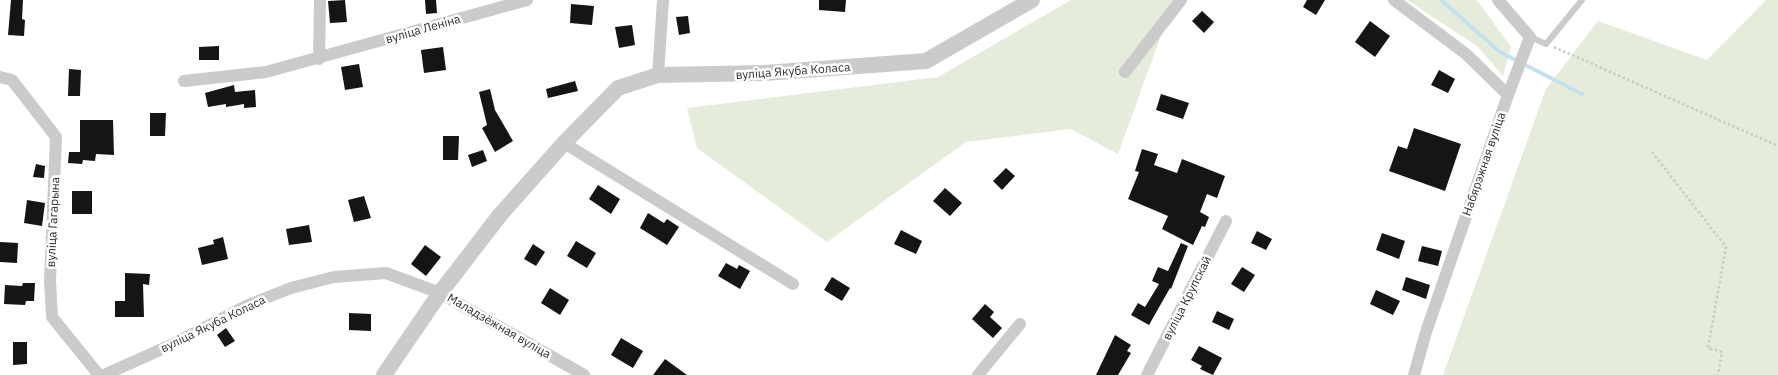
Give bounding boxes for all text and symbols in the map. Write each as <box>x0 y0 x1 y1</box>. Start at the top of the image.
street label: вуліца Леніна <box>384 11 462 46</box>
street label: вуліца Якуба Коласа <box>735 59 851 82</box>
street label: Набярэжная вуліца <box>1459 109 1509 218</box>
street label: вуліца Гагарына <box>43 176 62 268</box>
street label: вуліца Крупскай <box>1159 253 1214 342</box>
street label: Маладзёжная вуліца <box>445 290 554 362</box>
street label: вуліца Якуба Коласа <box>158 291 268 355</box>

